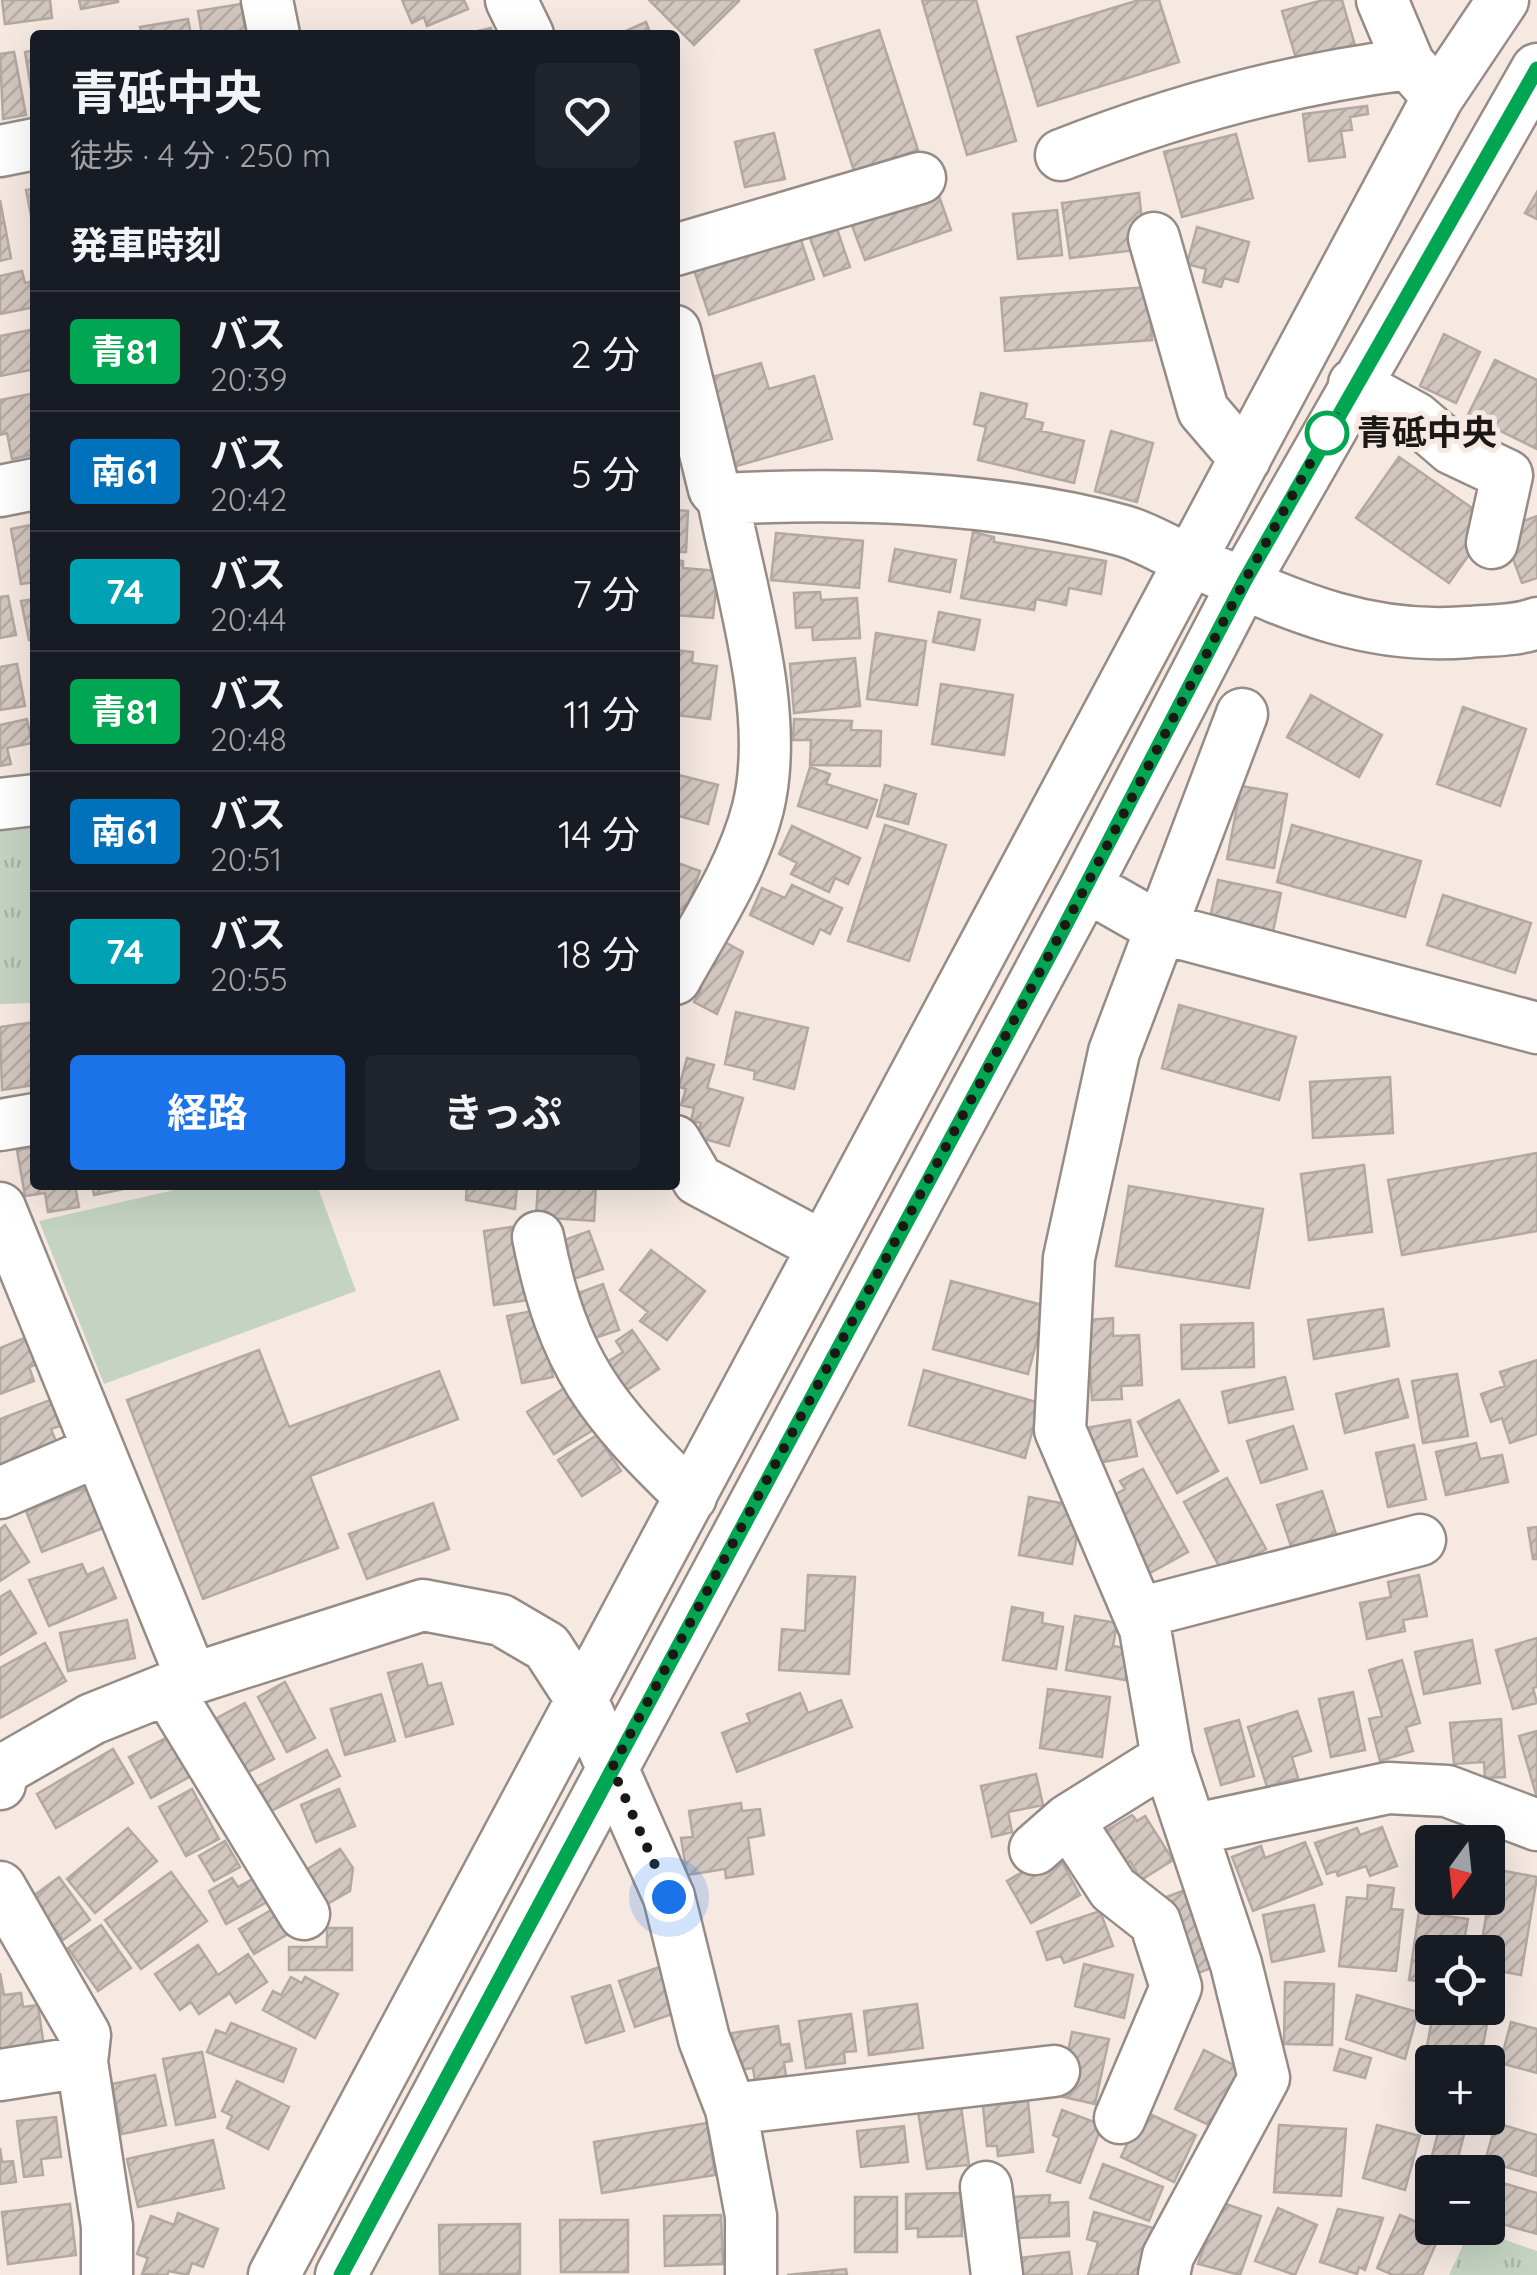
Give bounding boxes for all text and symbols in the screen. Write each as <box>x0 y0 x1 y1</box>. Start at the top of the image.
text: 青砥中央 <box>70 62 262 122</box>
button: heart <box>535 63 640 168</box>
text: 徒歩 · 4 分 · 250 m <box>70 135 331 175</box>
text: 発車時刻 <box>70 221 222 269</box>
text: バス <box>210 310 286 358</box>
text: 青81 <box>91 329 159 373</box>
text: 2 分 <box>571 330 640 378</box>
text: 20:39 <box>210 359 287 399</box>
place label: 青砥中央 <box>1357 410 1497 454</box>
marker: 青砥中央 <box>1306 412 1348 454</box>
text: バス <box>210 430 286 478</box>
text: 南61 <box>91 449 159 493</box>
text: 5 分 <box>571 450 640 498</box>
text: 20:42 <box>210 479 287 519</box>
text: バス <box>210 550 286 598</box>
text: 74 <box>106 569 144 613</box>
text: 7 分 <box>572 570 640 618</box>
text: 20:44 <box>210 599 286 639</box>
text: バス <box>210 670 286 718</box>
text: 青81 <box>91 689 159 733</box>
text: 11 分 <box>564 690 640 738</box>
text: 20:48 <box>210 719 287 759</box>
text: バス <box>210 790 286 838</box>
text: 南61 <box>91 809 159 853</box>
text: 14 分 <box>558 810 640 858</box>
text: 20:51 <box>210 839 282 879</box>
text: バス <box>210 910 286 958</box>
text: 74 <box>106 929 144 973</box>
text: 18 分 <box>557 930 640 978</box>
text: 20:55 <box>210 959 288 999</box>
button: 経路 <box>70 1055 345 1170</box>
button: きっぷ <box>365 1055 640 1170</box>
north arrow <box>1415 1825 1505 1915</box>
map controls <box>1415 1825 1505 2245</box>
your location <box>644 1872 694 1922</box>
button: locate <box>1415 1935 1505 2025</box>
button: + <box>1415 2045 1505 2135</box>
button: − <box>1415 2155 1505 2245</box>

